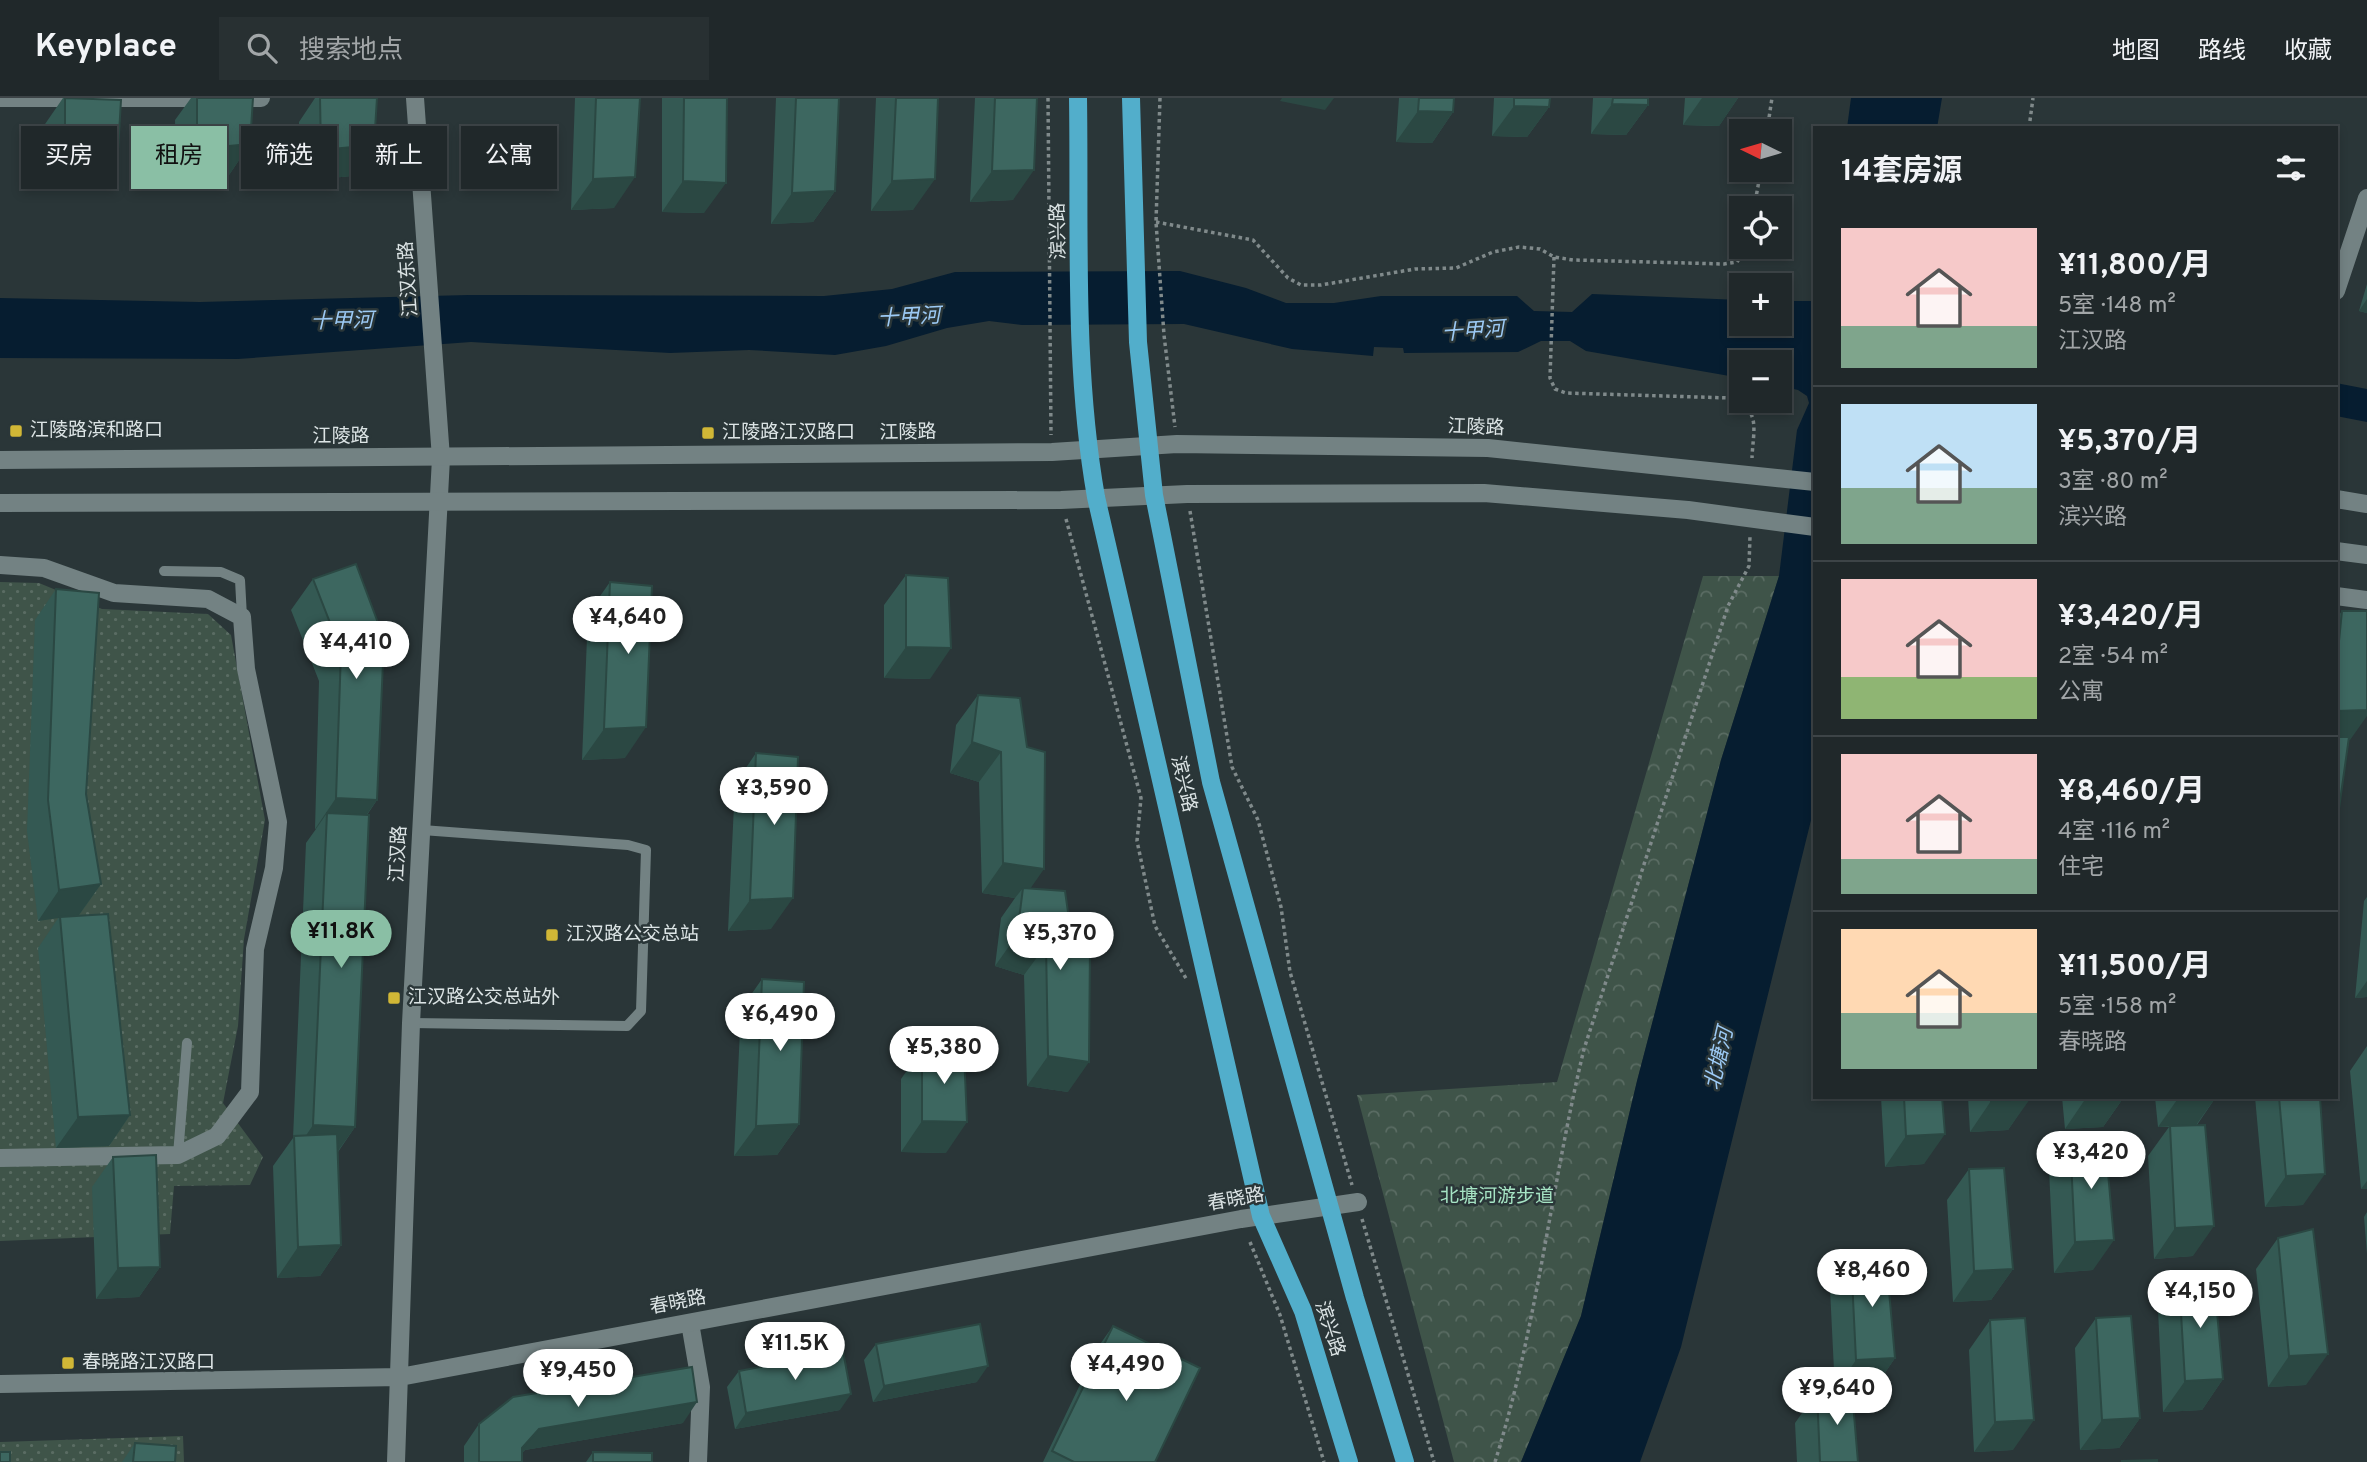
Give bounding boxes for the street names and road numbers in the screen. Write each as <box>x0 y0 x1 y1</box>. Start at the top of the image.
street label: 滨兴路 <box>1047 202 1071 260</box>
street label: 江汉东路 <box>394 240 424 318</box>
street label: 江陵路 <box>1447 415 1505 441</box>
street label: 江陵路 <box>879 421 937 445</box>
street label: 江陵路 <box>312 425 370 449</box>
street label: 滨兴路 <box>1165 754 1201 814</box>
street label: 江汉路 <box>386 825 412 883</box>
street label: 春晓路 <box>1206 1183 1266 1217</box>
street label: 春晓路 <box>648 1286 708 1320</box>
street label: 滨兴路 <box>1309 1298 1349 1360</box>

